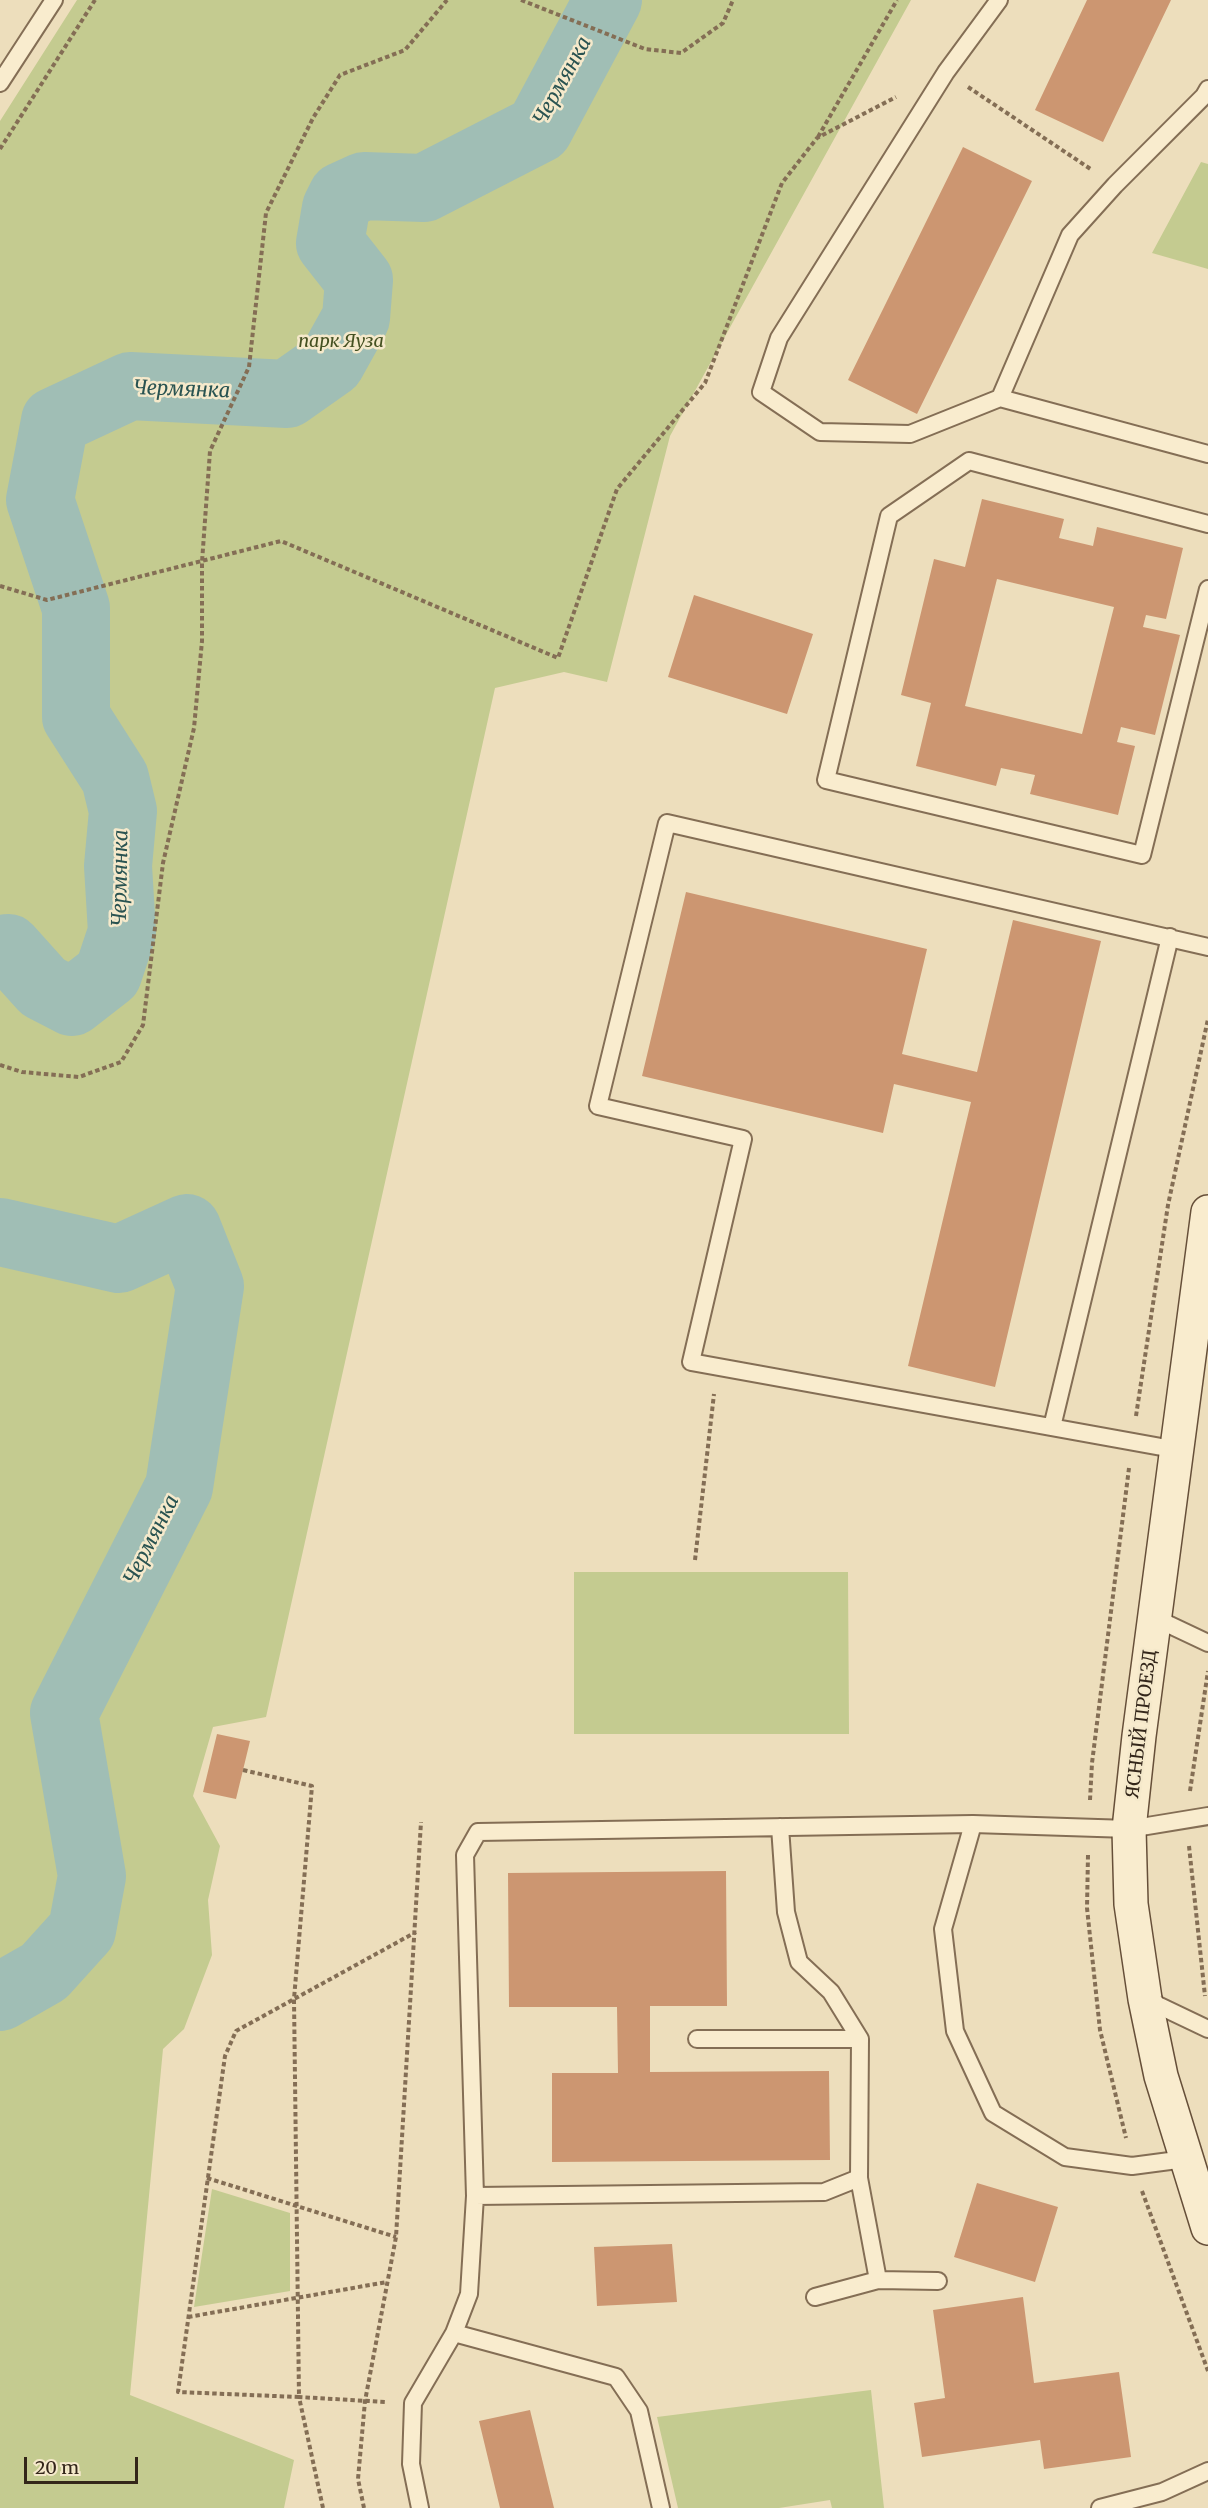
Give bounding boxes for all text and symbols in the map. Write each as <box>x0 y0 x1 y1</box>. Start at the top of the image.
water label: Чермянка <box>529 33 597 129</box>
park label: парк Яуза <box>298 331 384 353</box>
water label: Чермянка <box>133 376 231 404</box>
water label: Чермянка <box>108 830 134 926</box>
water label: Чермянка <box>119 1492 185 1588</box>
street label: ЯСНЫЙ ПРОЕЗД <box>1122 1648 1162 1800</box>
scale bar <box>27 2445 141 2483</box>
text: 20 m <box>35 2456 79 2479</box>

